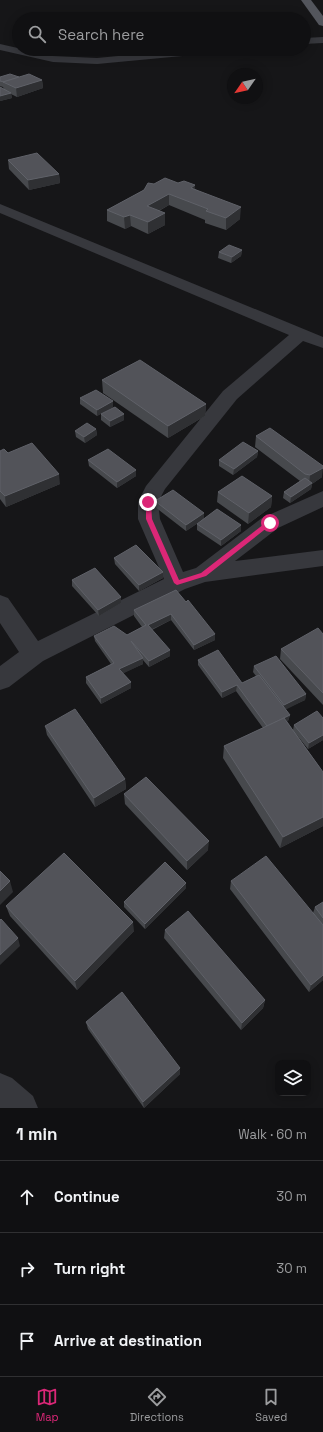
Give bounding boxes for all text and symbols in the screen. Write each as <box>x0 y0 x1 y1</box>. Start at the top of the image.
search box <box>12 12 311 56</box>
icon: search <box>26 23 48 45</box>
text: Search here <box>58 25 144 44</box>
north arrow <box>227 68 263 104</box>
route end <box>139 493 157 511</box>
route start <box>261 514 279 532</box>
map controls <box>275 1060 311 1096</box>
button: layers <box>275 1060 311 1096</box>
text: 1 min <box>16 1123 58 1145</box>
text: Walk · 60 m <box>238 1126 307 1143</box>
icon: ahead <box>16 1186 38 1208</box>
text: Continue <box>54 1187 120 1206</box>
text: 30 m <box>276 1188 307 1205</box>
icon: right <box>16 1258 38 1280</box>
text: Turn right <box>54 1259 125 1278</box>
text: 30 m <box>276 1260 307 1277</box>
icon: arrive <box>16 1330 38 1352</box>
text: Arrive at destination <box>54 1331 202 1350</box>
tab: Map <box>36 1386 59 1424</box>
tab: Directions <box>130 1386 184 1424</box>
tab: Saved <box>255 1386 287 1424</box>

